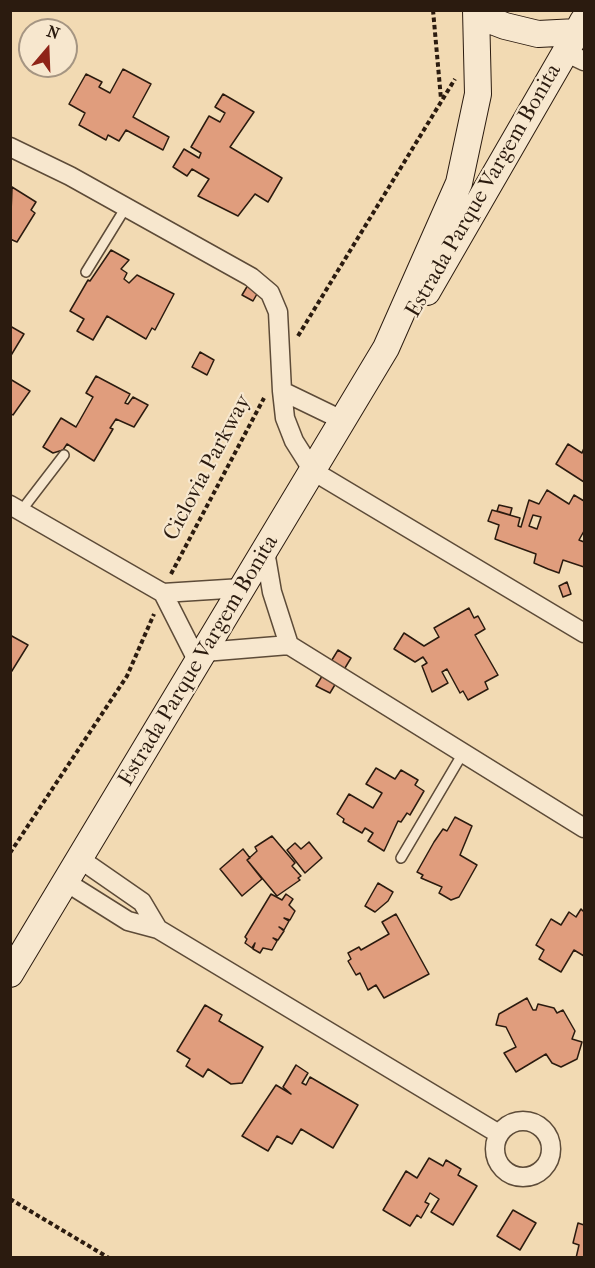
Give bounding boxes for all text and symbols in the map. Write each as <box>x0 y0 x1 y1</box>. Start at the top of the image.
north arrow <box>18 18 78 78</box>
text: N <box>45 21 62 43</box>
street label: Estrada Parque Vargem Bonita <box>401 60 567 322</box>
street label: Ciclovia Parkway <box>159 391 257 545</box>
street label: Estrada Parque Vargem Bonita <box>113 531 285 791</box>

